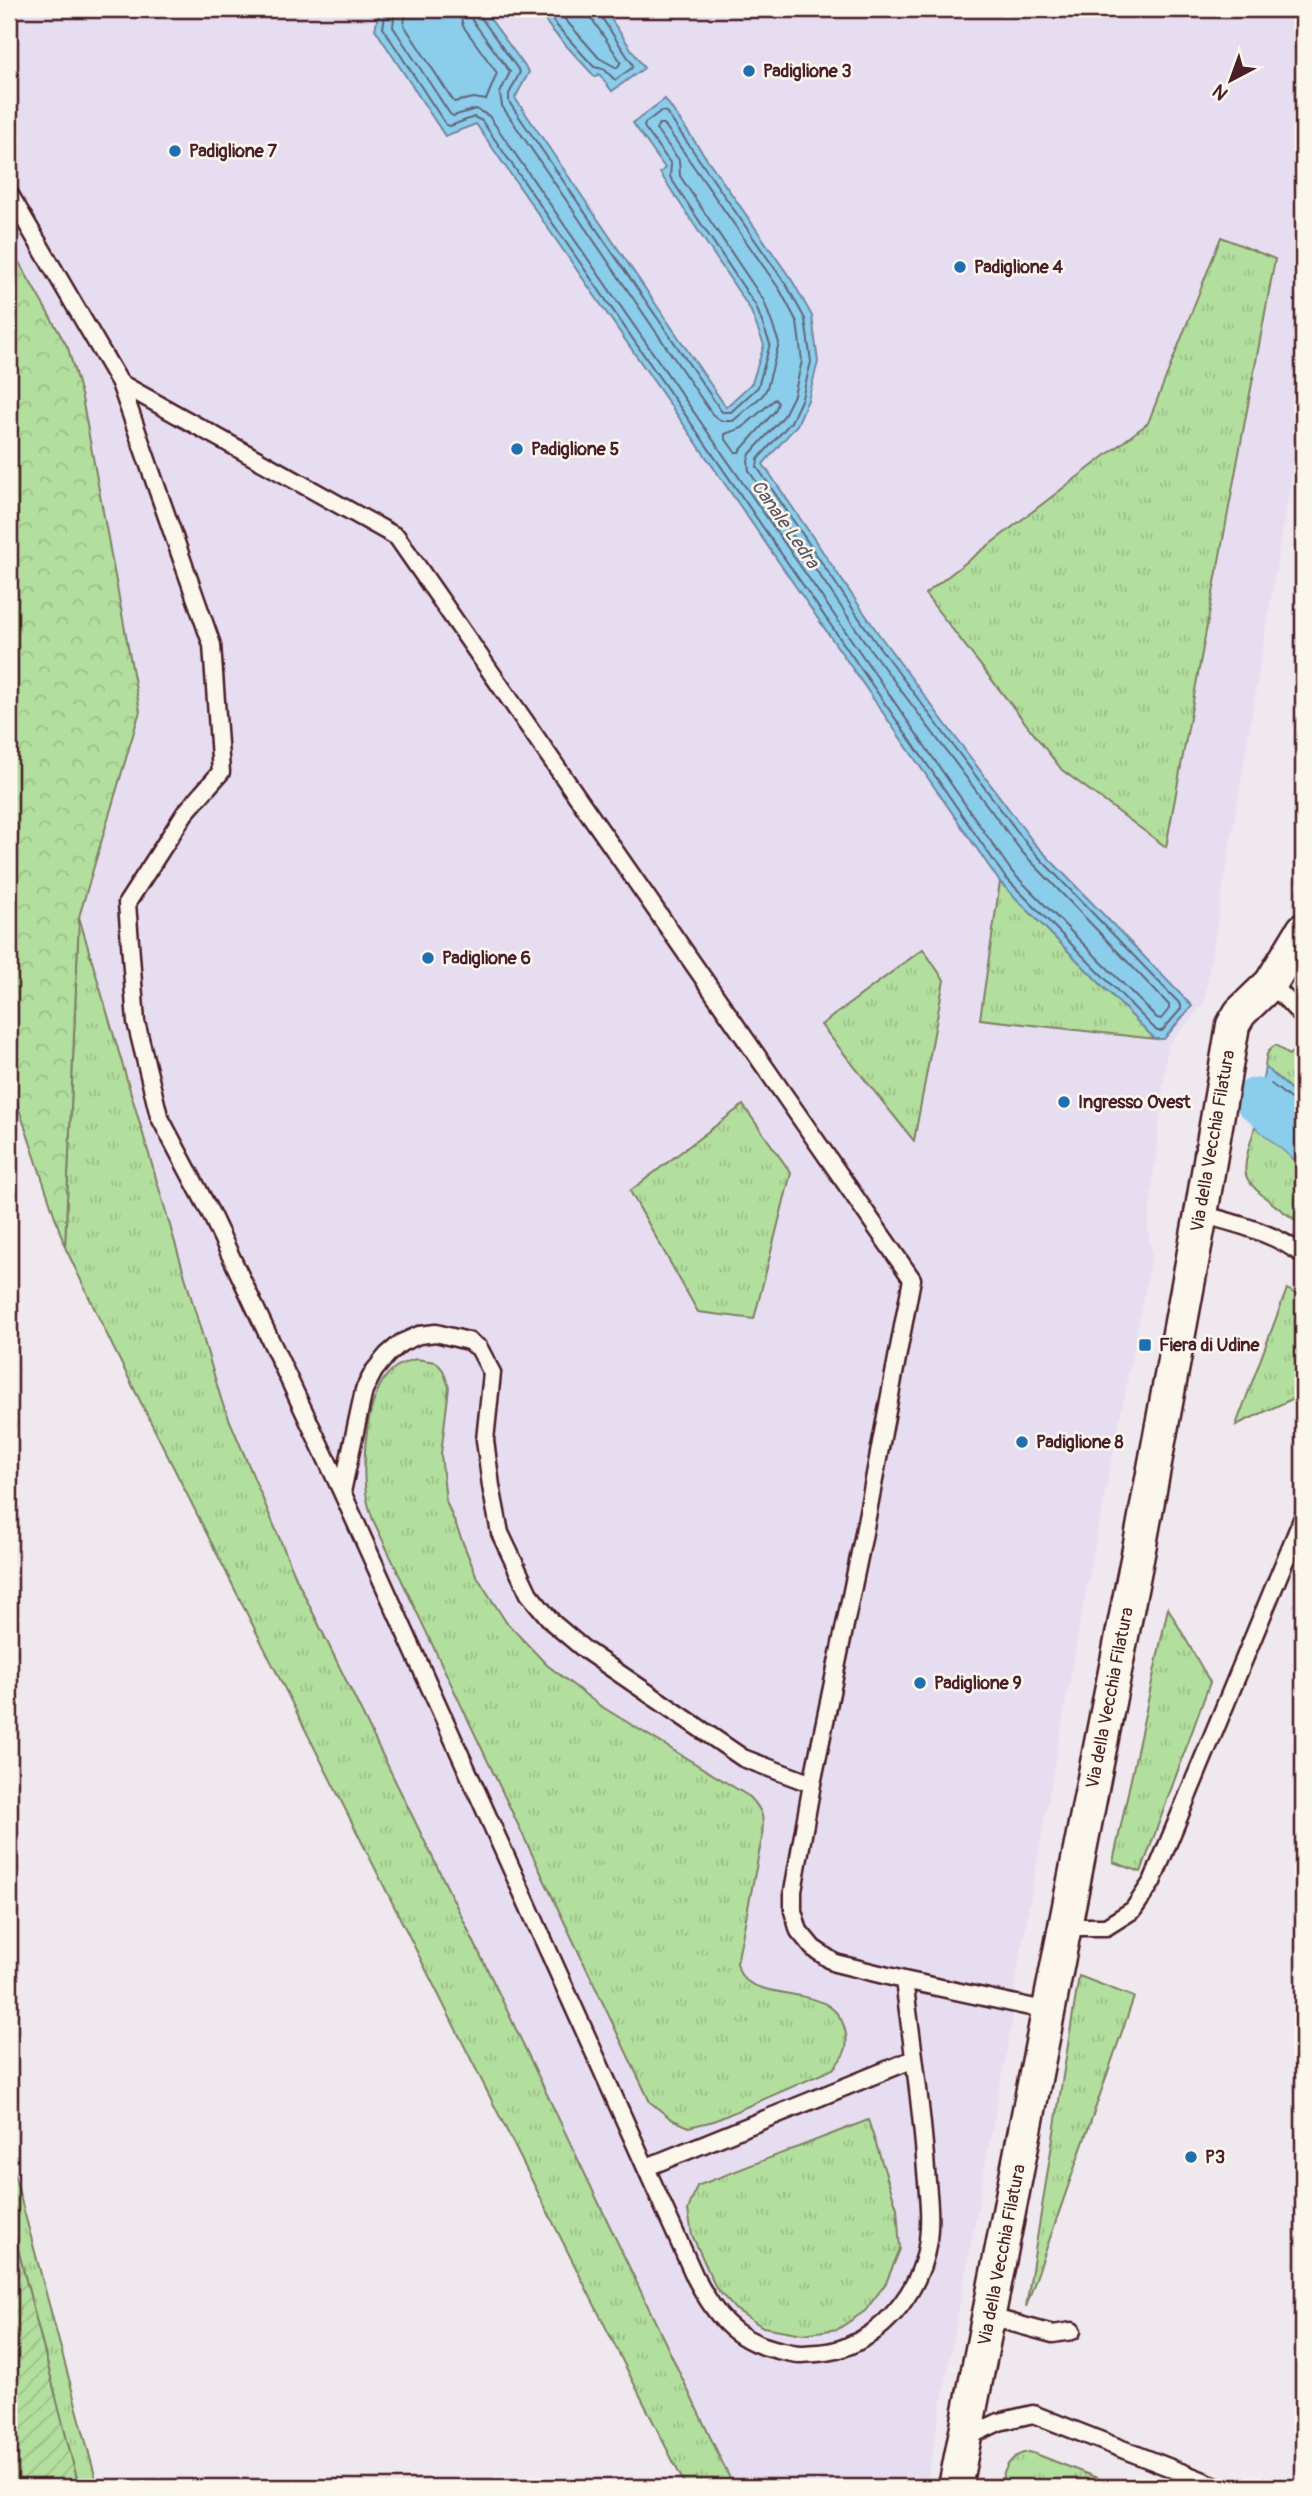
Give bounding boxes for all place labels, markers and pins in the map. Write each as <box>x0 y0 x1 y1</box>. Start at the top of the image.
place label: Padiglione 3 <box>763 60 852 83</box>
marker: Padiglione 3 <box>741 63 757 79</box>
place label: Padiglione 7 <box>189 140 278 163</box>
marker: Padiglione 7 <box>167 143 183 159</box>
place label: Padiglione 4 <box>974 256 1064 279</box>
marker: Padiglione 4 <box>952 259 968 275</box>
place label: Padiglione 5 <box>531 438 620 461</box>
marker: Padiglione 5 <box>509 441 525 457</box>
place label: Padiglione 6 <box>442 947 531 970</box>
marker: Padiglione 6 <box>420 950 436 966</box>
place label: Ingresso Ovest <box>1078 1091 1191 1114</box>
marker: Ingresso Ovest <box>1056 1094 1072 1110</box>
place label: Fiera di Udine <box>1159 1334 1260 1357</box>
marker: Fiera di Udine <box>1137 1337 1153 1353</box>
place label: Padiglione 8 <box>1036 1431 1124 1454</box>
marker: Padiglione 8 <box>1014 1434 1030 1450</box>
place label: Padiglione 9 <box>934 1672 1022 1695</box>
marker: Padiglione 9 <box>912 1675 928 1691</box>
place label: P3 <box>1205 2146 1225 2169</box>
marker: P3 <box>1183 2149 1199 2165</box>

